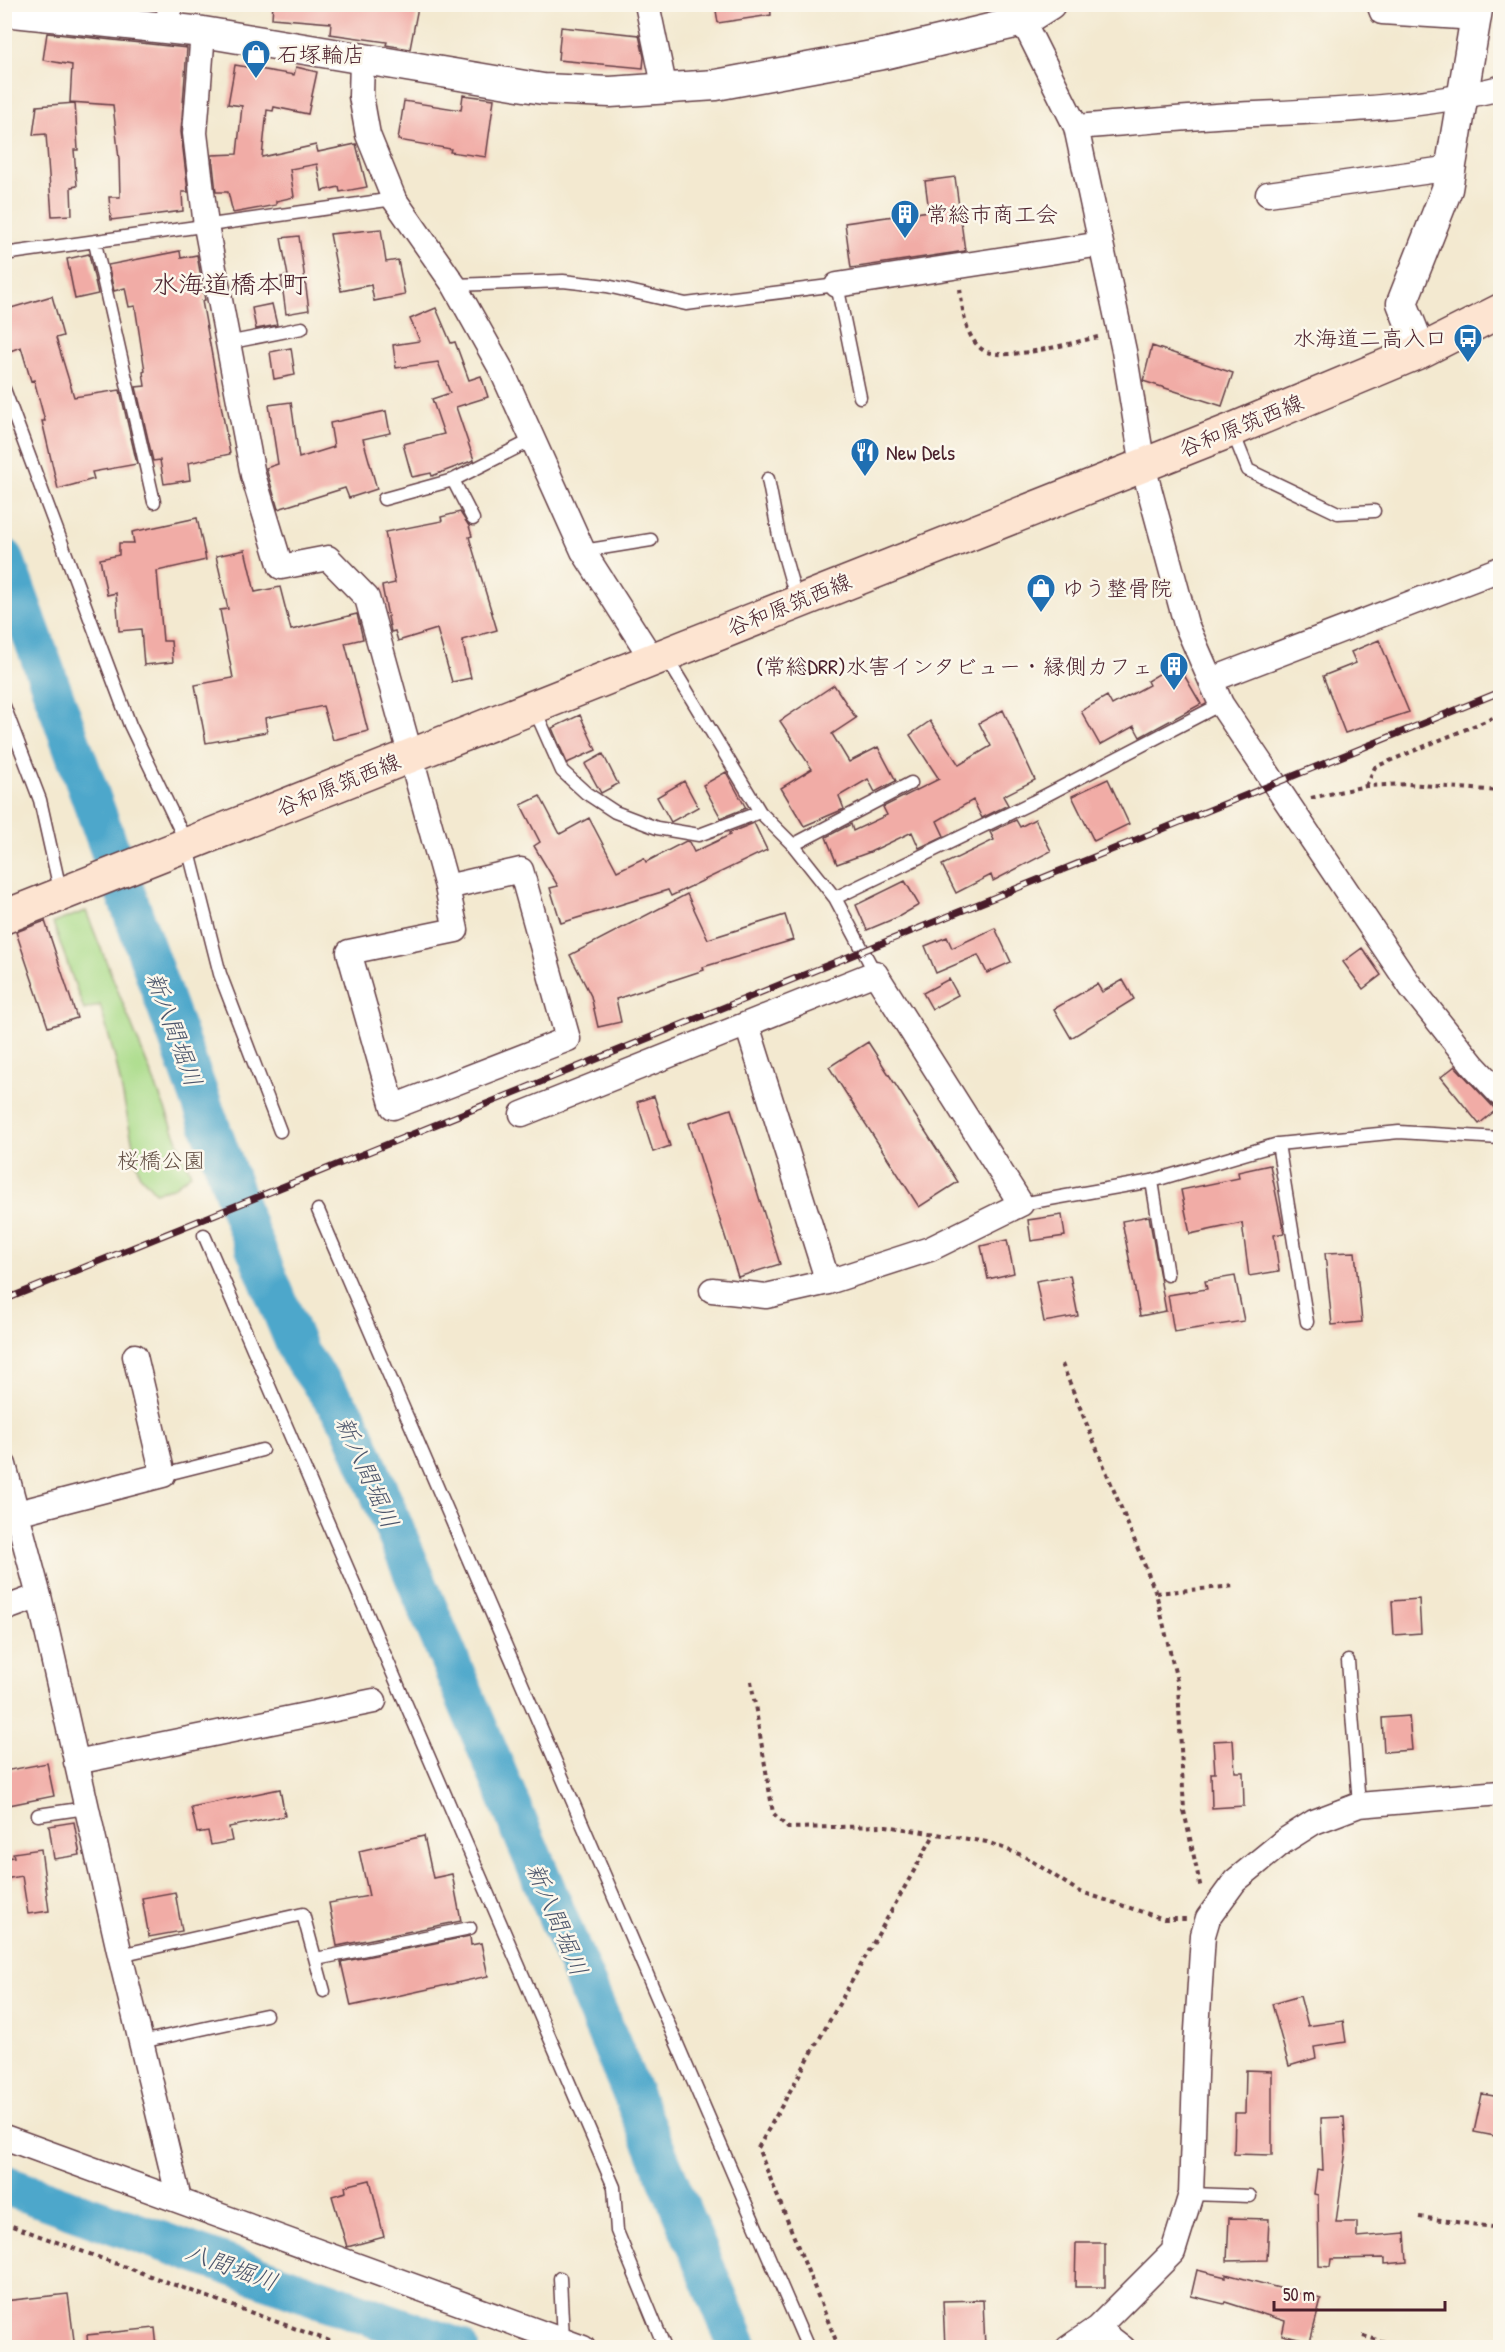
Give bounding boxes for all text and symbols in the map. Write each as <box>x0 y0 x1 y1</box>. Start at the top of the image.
shop icon: 石塚輪店 <box>240 38 272 80</box>
place label: 石塚輪店 <box>277 39 365 69</box>
building icon: 常総市商工会 <box>889 198 921 240</box>
place label: 常総市商工会 <box>926 199 1058 229</box>
district label: 水海道橋本町 <box>152 266 308 301</box>
bus stop icon: 水海道二高入口 <box>1452 322 1484 364</box>
place label: 水海道二高入口 <box>1293 323 1447 353</box>
street label: 谷和原筑西線 <box>1174 386 1308 464</box>
restaurant icon: New Dels <box>849 436 881 478</box>
place label: New Dels <box>886 437 955 467</box>
street label: 谷和原筑西線 <box>722 565 856 643</box>
shop icon: ゆう整骨院 <box>1025 572 1057 614</box>
place label: ゆう整骨院 <box>1062 573 1172 603</box>
building icon: (常総DRR)水害インタビュー・縁側カフェ <box>1158 650 1190 692</box>
place label: (常総DRR)水害インタビュー・縁側カフェ <box>756 651 1153 681</box>
street label: 谷和原筑西線 <box>271 745 405 823</box>
water label: 新八間堀川 <box>139 967 211 1091</box>
park label: 桜橋公園 <box>117 1145 205 1175</box>
water label: 新八間堀川 <box>329 1411 407 1533</box>
water label: 新八間堀川 <box>520 1858 596 1980</box>
water label: 八間堀川 <box>181 2235 283 2297</box>
scale bar <box>1274 2274 1445 2312</box>
text: 50 m <box>1283 2282 1315 2307</box>

